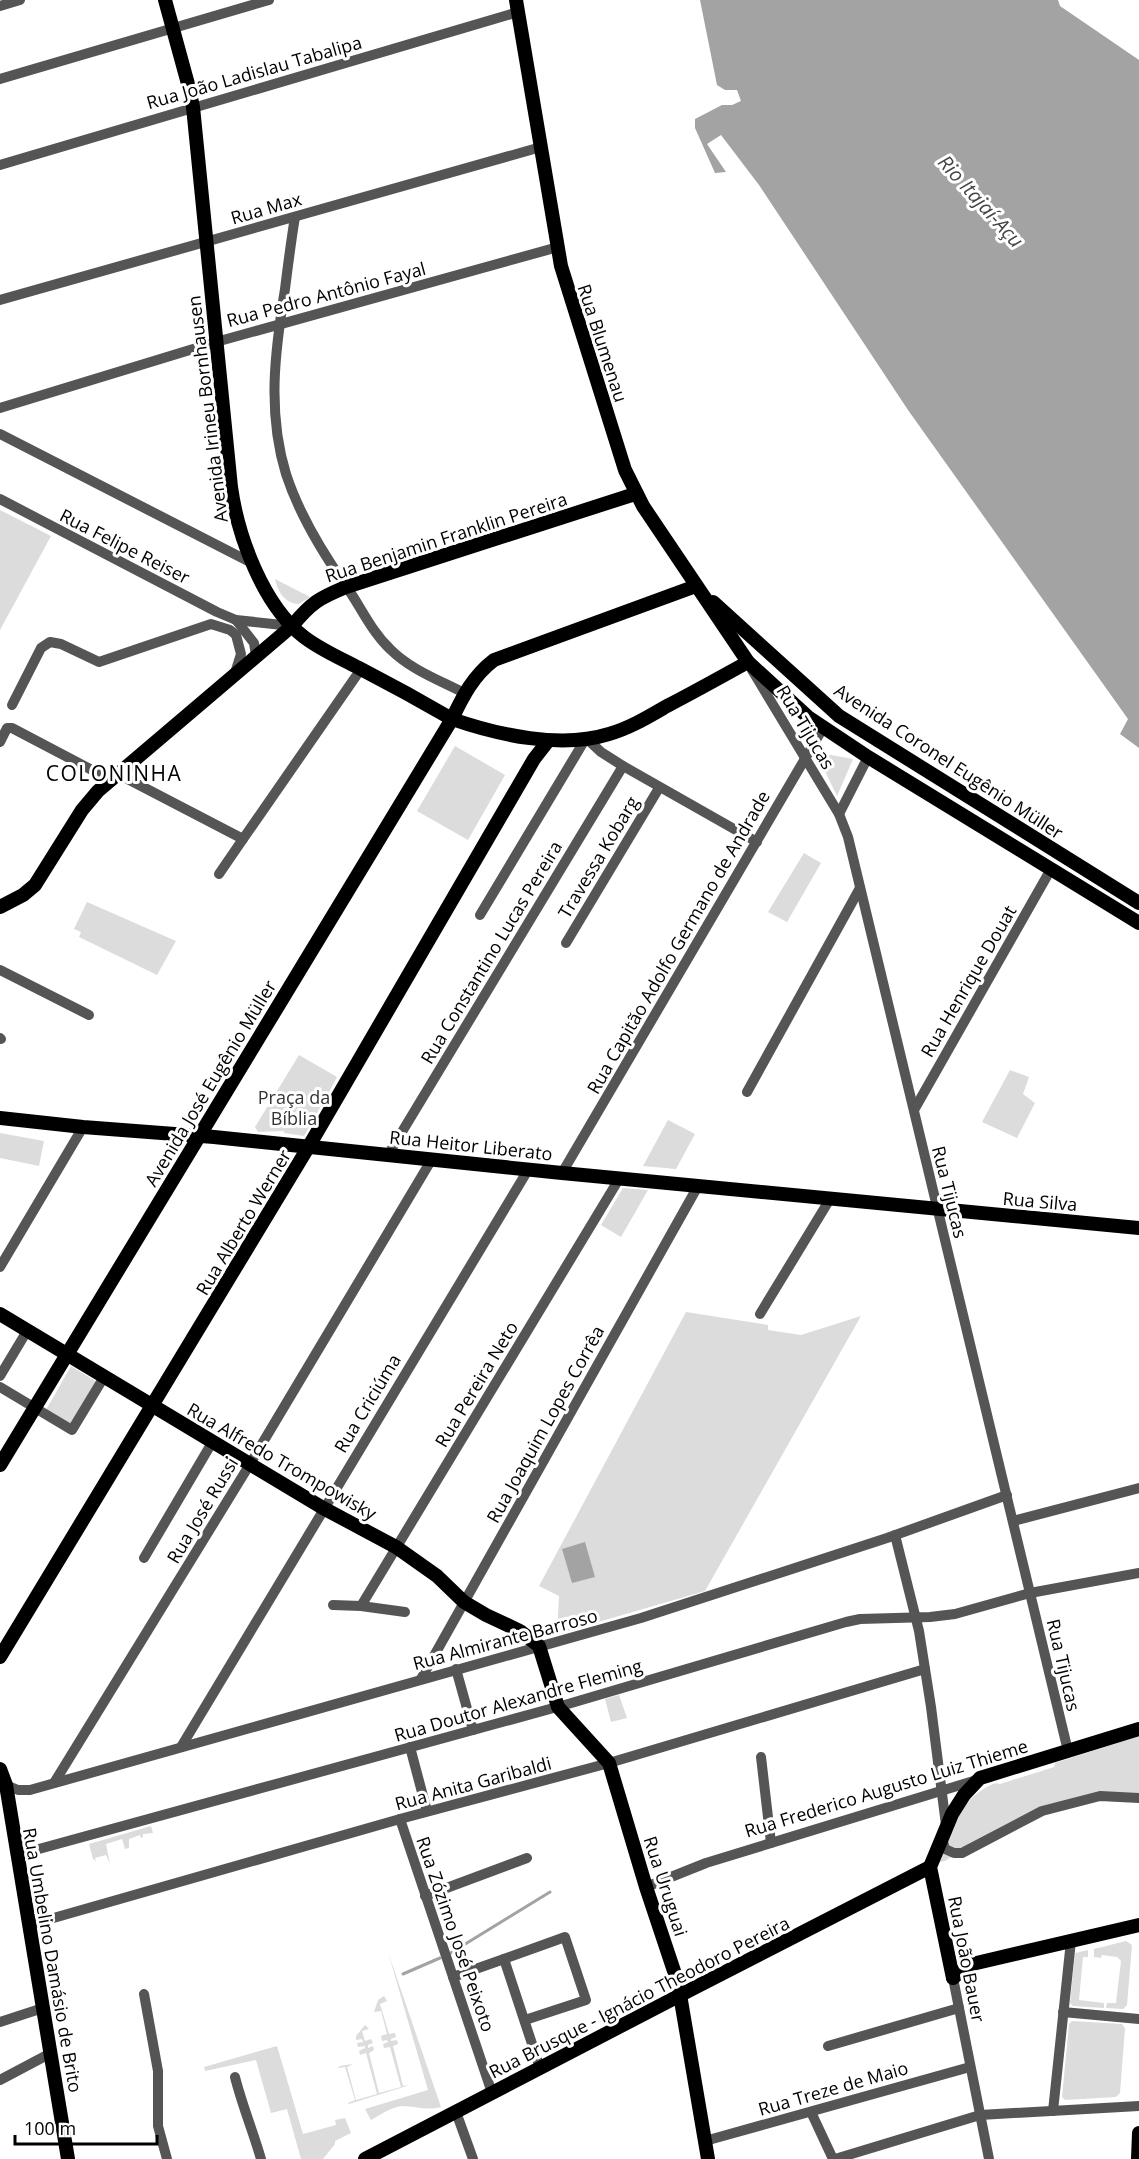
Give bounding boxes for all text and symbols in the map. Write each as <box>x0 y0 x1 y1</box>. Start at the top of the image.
street label: Rua João Ladislau Tabalipa <box>144 30 364 114</box>
water label: Rio Itajaí-Açu <box>932 149 1030 253</box>
street label: Rua Max <box>228 186 305 230</box>
street label: Rua Pedro Antônio Fayal <box>224 256 428 332</box>
street label: Rua Blumenau <box>573 281 633 405</box>
street label: Avenida Irineu Bornhausen <box>181 294 233 524</box>
street label: Rua Benjamin Franklin Pereira <box>322 486 570 588</box>
street label: Rua Felipe Reiser <box>56 503 195 589</box>
street label: Avenida Coronel Eugênio Müller <box>830 678 1069 844</box>
street label: Rua Tijucas <box>771 680 841 774</box>
district label: COLONINHA <box>46 759 182 787</box>
street label: Rua Capitão Adolfo Germano de Andrade <box>581 786 775 1098</box>
street label: Travessa Kobarg <box>552 791 644 922</box>
street label: Rua Constantino Lucas Pereira <box>415 836 567 1068</box>
street label: Rua Henrique Douat <box>915 901 1021 1061</box>
street label: Avenida José Eugênio Müller <box>139 975 282 1191</box>
park label: Praça da Bíblia <box>258 1085 330 1130</box>
street label: Rua Heitor Liberato <box>388 1125 554 1165</box>
street label: Rua Tijucas <box>927 1143 973 1241</box>
street label: Rua Alberto Werner <box>190 1144 296 1299</box>
street label: Rua Silva <box>1002 1186 1078 1216</box>
street label: Rua Pereira Neto <box>429 1317 523 1451</box>
street label: Rua Joaquim Lopes Corrêa <box>481 1321 609 1527</box>
street label: Rua Criciúma <box>328 1349 406 1457</box>
street label: Rua Alfredo Trompowisky <box>183 1397 382 1526</box>
street label: Rua José Russi <box>161 1453 243 1567</box>
street label: Rua Almirante Barroso <box>410 1603 600 1675</box>
street label: Rua Tijucas <box>1042 1616 1086 1714</box>
street label: Rua Doutor Alexandre Fleming <box>391 1653 645 1747</box>
street label: Rua Frederico Augusto Luiz Thieme <box>741 1733 1031 1843</box>
street label: Rua Anita Garibaldi <box>392 1751 554 1815</box>
street label: Rua Umbelino Damásio de Brito <box>18 1826 88 2094</box>
street label: Rua Zózimo José Peixoto <box>411 1833 501 2035</box>
street label: Rua Uruguai <box>639 1833 693 1939</box>
street label: Rua João Bauer <box>943 1894 991 2025</box>
street label: Rua Brusque - Ignácio Theodoro Pereira <box>485 1910 793 2084</box>
street label: Rua Treze de Maio <box>755 2055 911 2121</box>
scale bar <box>15 2108 158 2146</box>
text: 100 m <box>24 2116 76 2140</box>

